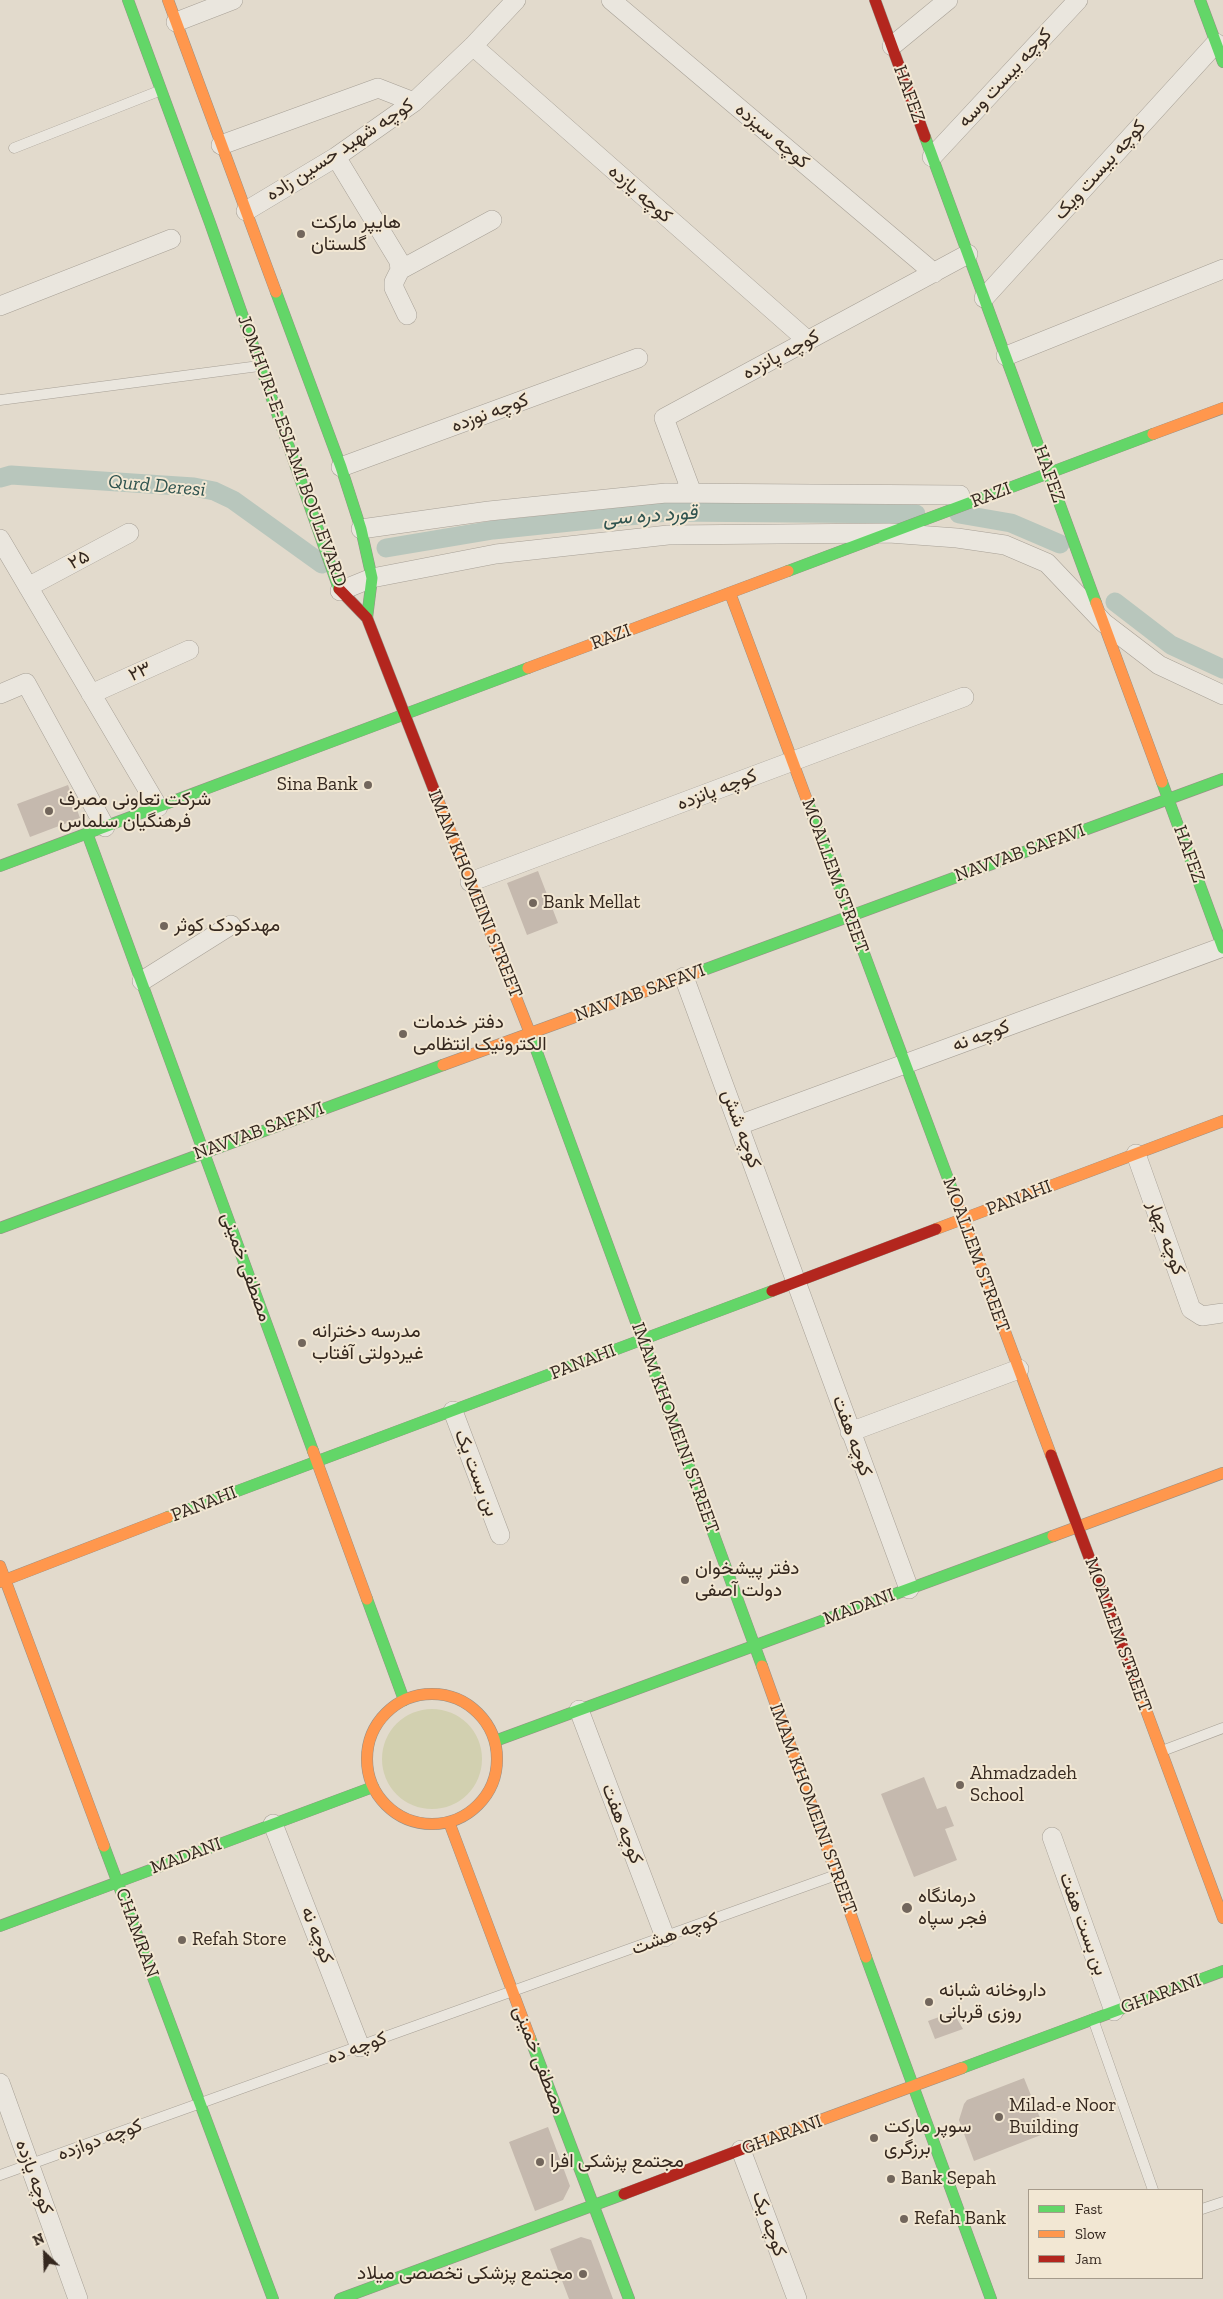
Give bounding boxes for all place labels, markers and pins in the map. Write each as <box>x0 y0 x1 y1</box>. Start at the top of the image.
place label: هایپر مارکت گلستان <box>311 212 401 256</box>
marker: هایپر مارکت گلستان <box>295 228 307 240</box>
place label: Sina Bank <box>277 774 358 796</box>
marker: Sina Bank <box>362 779 374 791</box>
place label: شرکت تعاونی مصرف فرهنگیان سلماس <box>59 789 211 833</box>
marker: شرکت تعاونی مصرف فرهنگیان سلماس <box>43 805 55 817</box>
place label: Bank Mellat <box>543 892 640 914</box>
marker: Bank Mellat <box>527 897 539 909</box>
place label: مهدکودک کوثر <box>174 915 280 937</box>
marker: مهدکودک کوثر <box>158 920 170 932</box>
place label: دفتر خدمات الکترونیک انتظامی <box>413 1012 547 1056</box>
marker: دفتر خدمات الکترونیک انتظامی <box>397 1028 409 1040</box>
place label: مدرسه دخترانه غیردولتی آفتاب <box>312 1321 424 1365</box>
marker: مدرسه دخترانه غیردولتی آفتاب <box>296 1337 308 1349</box>
place label: دفتر پیشخوان دولت آصفی <box>695 1558 799 1602</box>
marker: دفتر پیشخوان دولت آصفی <box>679 1574 691 1586</box>
place label: Ahmadzadeh School <box>970 1763 1077 1807</box>
marker: Ahmadzadeh School <box>954 1779 966 1791</box>
place label: درمانگاه فجر سپاه <box>918 1886 987 1930</box>
marker: درمانگاه فجر سپاه <box>900 1901 914 1915</box>
place label: Refah Store <box>192 1929 286 1951</box>
marker: Refah Store <box>176 1934 188 1946</box>
place label: داروخانه شبانه روزی قربانی <box>939 1980 1046 2024</box>
marker: داروخانه شبانه روزی قربانی <box>923 1996 935 2008</box>
place label: Milad-e Noor Building <box>1009 2095 1116 2139</box>
marker: Milad-e Noor Building <box>993 2111 1005 2123</box>
place label: سوپر مارکت برزگری <box>884 2116 972 2160</box>
marker: سوپر مارکت برزگری <box>868 2132 880 2144</box>
place label: مجتمع پزشکی افرا <box>550 2151 684 2173</box>
marker: مجتمع پزشکی افرا <box>534 2156 546 2168</box>
place label: Bank Sepah <box>901 2168 996 2190</box>
marker: Bank Sepah <box>885 2173 897 2185</box>
place label: Refah Bank <box>914 2208 1006 2230</box>
marker: Refah Bank <box>898 2213 910 2225</box>
place label: مجتمع پزشکی تخصصی میلاد <box>357 2263 573 2285</box>
marker: مجتمع پزشکی تخصصی میلاد <box>577 2268 589 2280</box>

